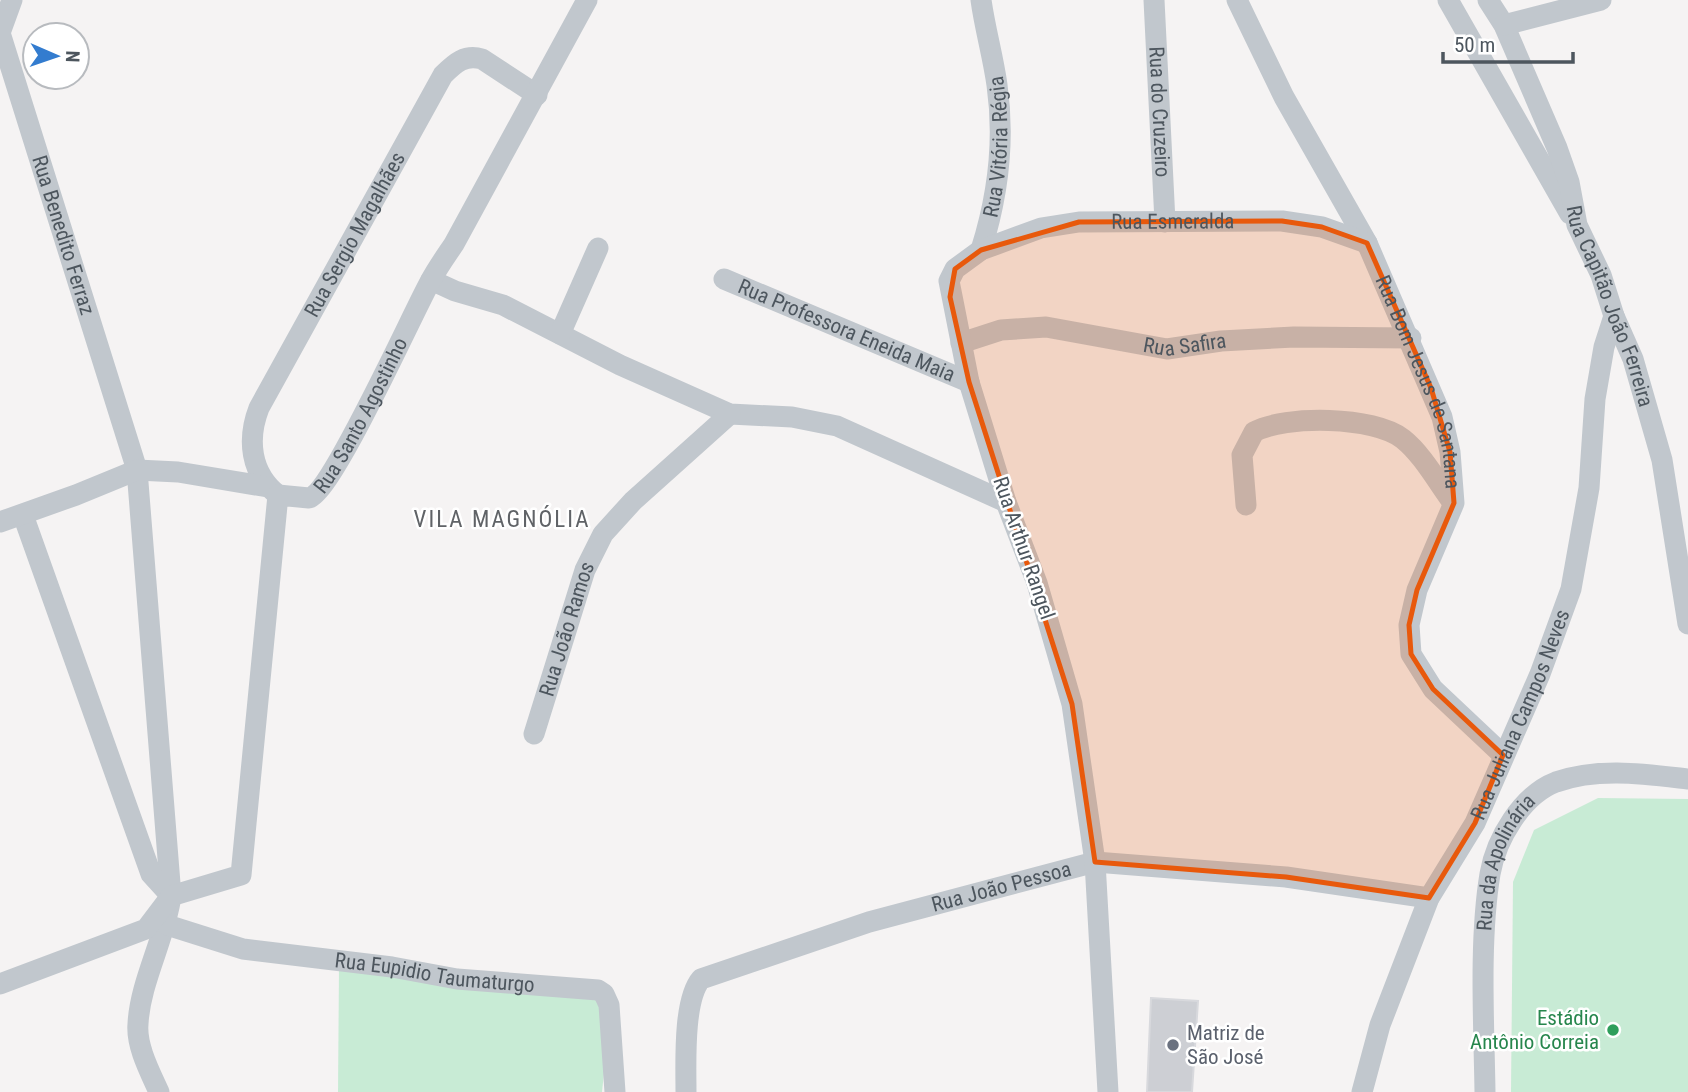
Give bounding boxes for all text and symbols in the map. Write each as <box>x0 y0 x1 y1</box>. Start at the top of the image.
north arrow <box>21 21 91 91</box>
scale bar <box>1443 21 1572 65</box>
text: 50 m <box>1454 33 1495 57</box>
street label: Rua do Cruzeiro <box>1144 46 1175 178</box>
text: N <box>61 50 84 63</box>
street label: Rua Vitória Régia <box>978 75 1012 220</box>
street label: Rua Sergio Magalhães <box>300 148 410 321</box>
street label: Rua Benedito Ferraz <box>27 153 100 318</box>
street label: Rua Capitão João Ferreira <box>1562 204 1658 410</box>
street label: Rua Esmeralda <box>1111 209 1234 234</box>
street label: Rua Bom Jesus de Santana <box>1370 272 1465 490</box>
street label: Rua Professora Eneida Maia <box>735 274 959 387</box>
street label: Rua Safira <box>1141 328 1228 361</box>
street label: Rua Santo Agostinho <box>309 334 412 498</box>
street label: Rua Arthur Rangel <box>988 473 1060 623</box>
district label: VILA MAGNÓLIA <box>414 505 590 533</box>
street label: Rua João Ramos <box>534 557 599 699</box>
street label: Rua Juliana Campos Neves <box>1466 606 1574 823</box>
street label: Rua da Apolinária <box>1472 789 1540 932</box>
street label: Rua João Pessoa <box>929 857 1074 917</box>
street label: Rua Eupidio Taumaturgo <box>333 948 536 997</box>
place label: Estádio Antônio Correia <box>1470 1006 1599 1054</box>
place label: Matriz de São José <box>1187 1021 1265 1069</box>
marker: Estádio Antônio Correia <box>1605 1022 1621 1038</box>
marker: Matriz de São José <box>1165 1037 1181 1053</box>

